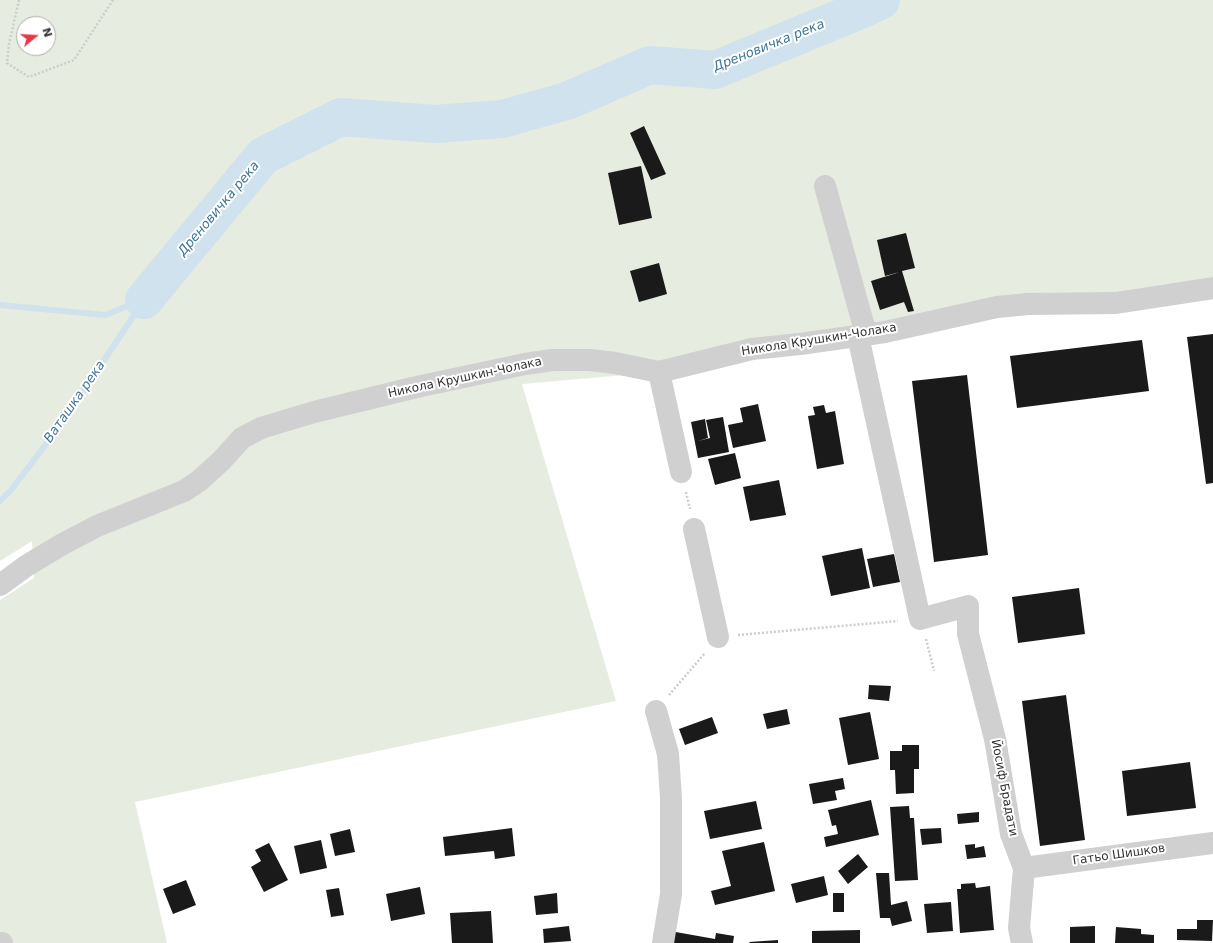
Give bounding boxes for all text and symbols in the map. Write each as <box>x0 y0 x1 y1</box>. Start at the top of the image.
north arrow <box>16 16 56 56</box>
water label: Дреновичка река <box>711 17 827 75</box>
text: N <box>39 26 55 39</box>
water label: Дреновичка река <box>175 159 263 259</box>
street label: Никола Крушкин-Чолака <box>740 321 898 359</box>
street label: Никола Крушкин-Чолака <box>387 355 543 401</box>
water label: Ваташка река <box>41 358 109 446</box>
street label: Йосиф Брадати <box>988 738 1020 838</box>
street label: Гатьо Шишков <box>1072 841 1166 869</box>

